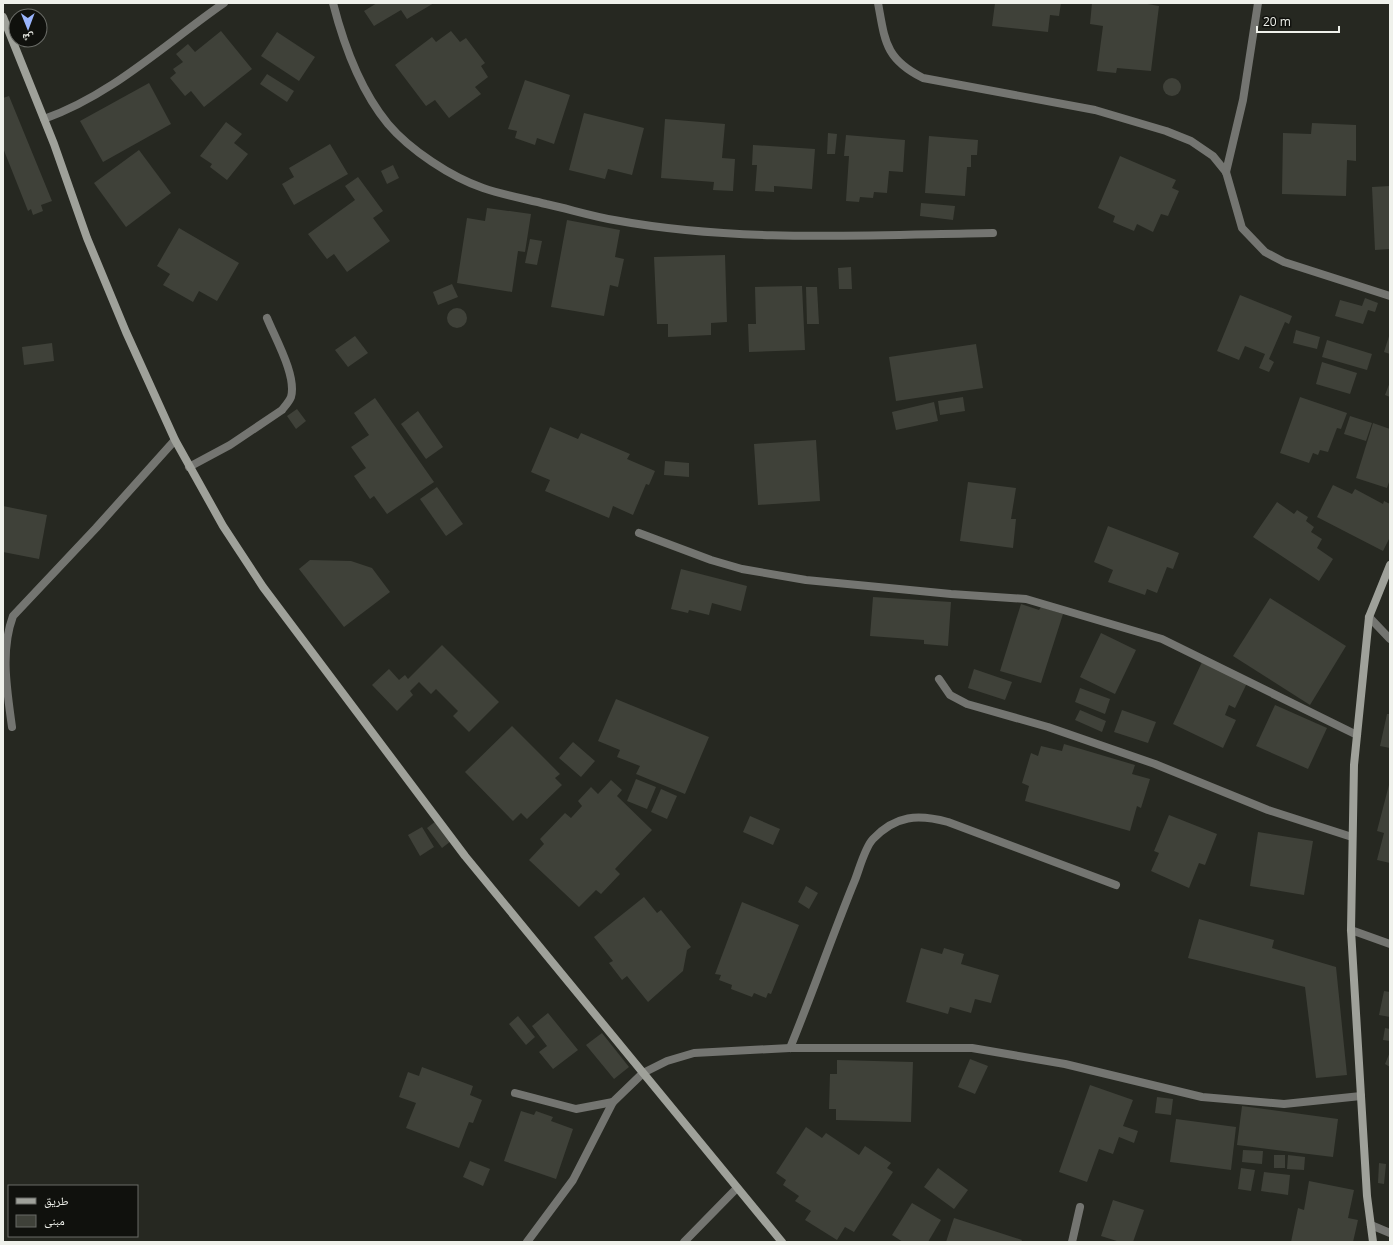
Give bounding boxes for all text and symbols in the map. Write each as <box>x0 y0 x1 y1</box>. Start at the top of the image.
north arrow <box>8 8 48 48</box>
scale bar <box>1257 8 1339 34</box>
text: 20 m <box>1263 13 1291 30</box>
text: ش <box>22 30 34 46</box>
legend <box>8 1185 138 1237</box>
text: طريق <box>44 1192 69 1209</box>
text: مبنى <box>44 1212 65 1229</box>

